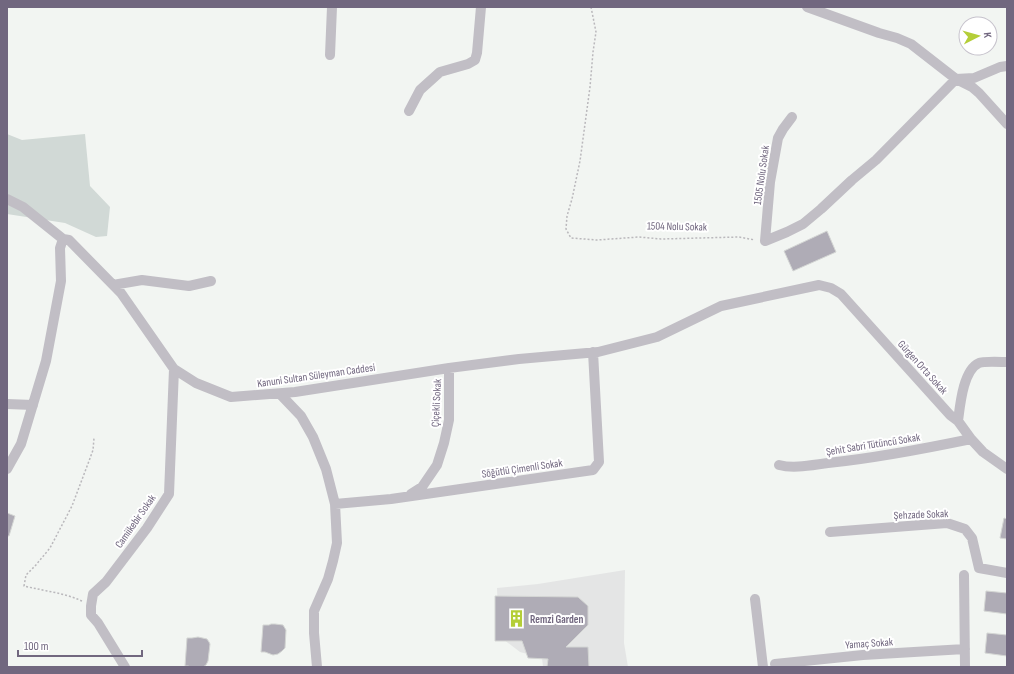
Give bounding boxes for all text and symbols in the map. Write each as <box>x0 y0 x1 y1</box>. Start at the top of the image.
north arrow <box>958 16 998 56</box>
text: K <box>981 32 994 39</box>
street label: 1505 Nolu Sokak <box>751 144 772 206</box>
street label: 1504 Nolu Sokak <box>647 219 708 234</box>
street label: Gürgen Orta Sokak <box>895 338 951 398</box>
street label: Kanuni Sultan Süleyman Caddesi <box>256 361 376 390</box>
street label: Çiçekli Sokak <box>429 378 444 428</box>
street label: Şehit Sabri Tütüncü Sokak <box>825 431 922 458</box>
street label: Söğütlü Çimenli Sokak <box>481 456 564 481</box>
street label: Camiikebir Sokak <box>112 491 159 551</box>
street label: Şehzade Sokak <box>893 507 949 522</box>
building icon: Remzi Garden <box>507 609 527 629</box>
place label: Remzi Garden <box>530 613 583 626</box>
scale bar <box>18 632 142 658</box>
street label: Yamaç Sokak <box>845 635 894 652</box>
text: 100 m <box>24 639 49 654</box>

